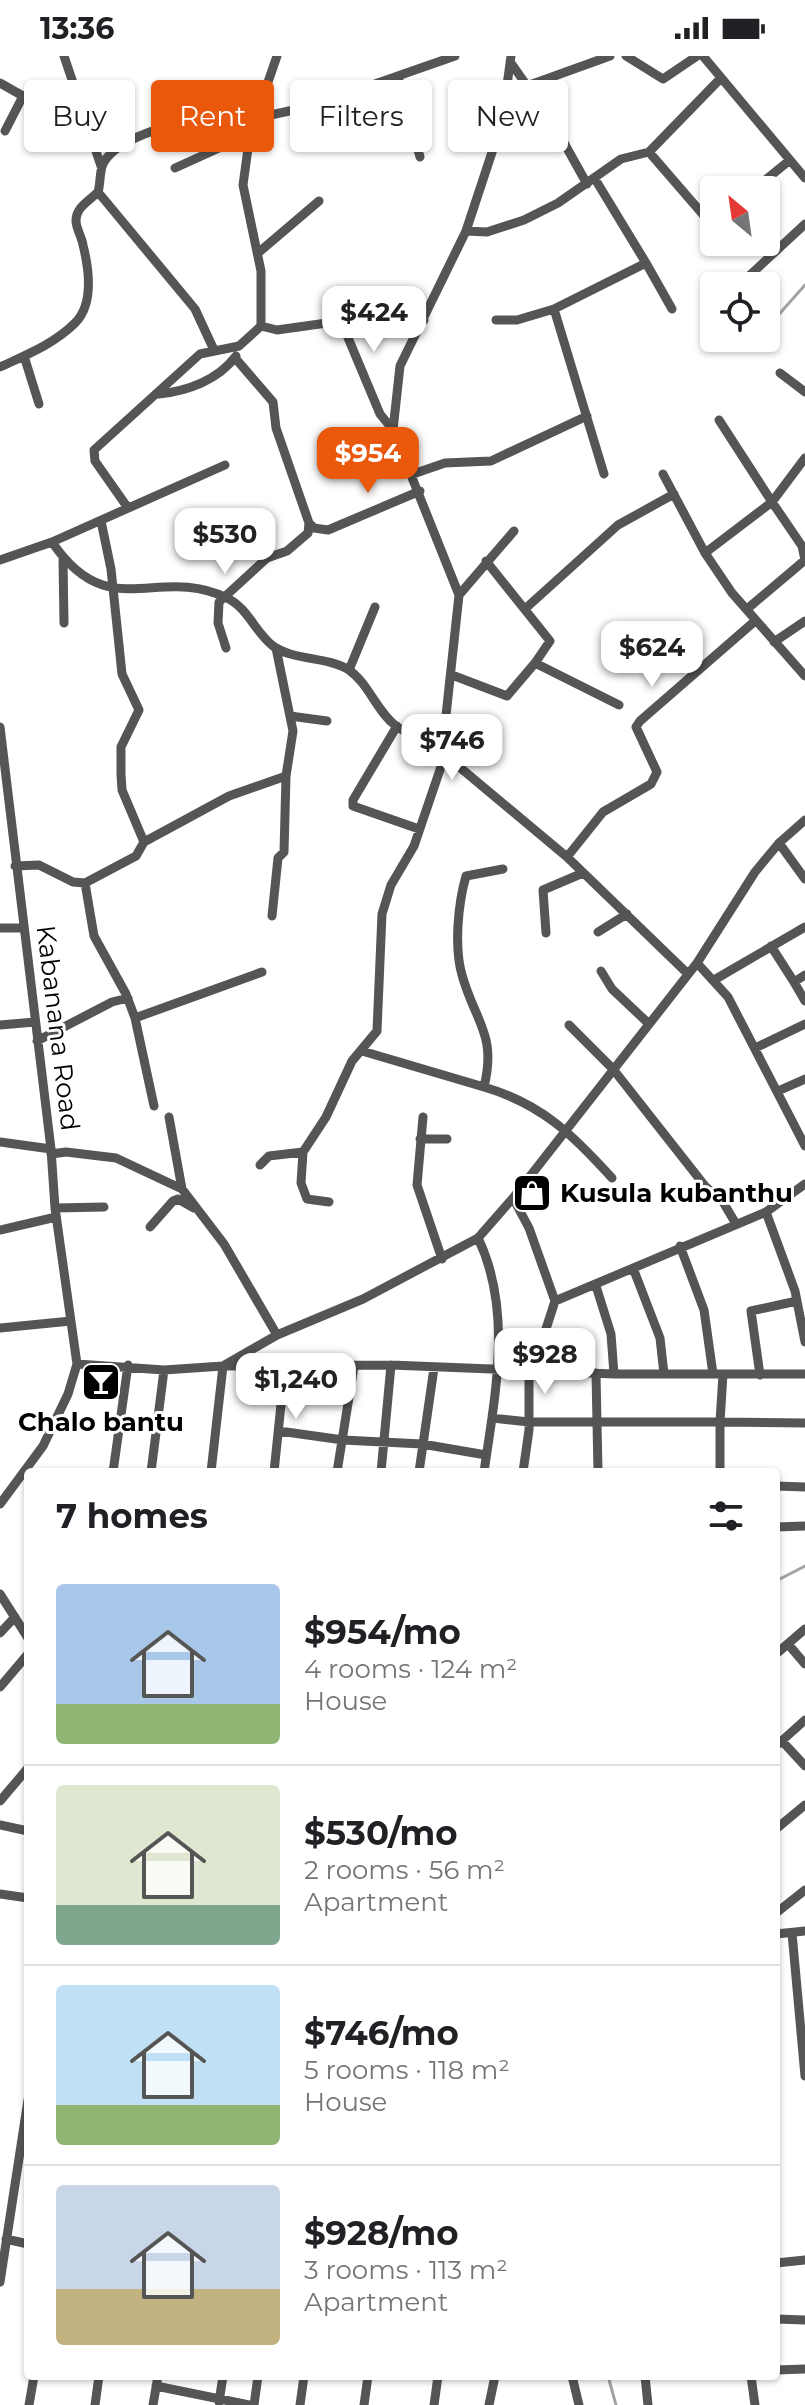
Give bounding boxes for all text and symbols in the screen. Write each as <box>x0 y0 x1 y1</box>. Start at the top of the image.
text: 13:36 <box>40 10 114 47</box>
chip: Buy <box>24 80 135 152</box>
chip: Rent <box>151 80 274 152</box>
chip: Filters <box>290 80 432 152</box>
chip: New <box>448 80 568 152</box>
north arrow <box>700 176 780 256</box>
map controls <box>700 176 780 352</box>
button: locate <box>700 272 780 352</box>
pin: $424 <box>327 286 421 354</box>
text: $424 <box>340 296 408 328</box>
pin: $954 <box>321 427 415 495</box>
text: $954 <box>335 437 401 469</box>
pin: $530 <box>178 508 272 576</box>
text: $530 <box>193 518 257 550</box>
pin: $624 <box>605 621 699 689</box>
text: $624 <box>619 631 685 663</box>
pin: $746 <box>405 714 499 782</box>
text: $746 <box>419 724 485 756</box>
street label: Kabanana Road <box>30 923 86 1133</box>
shop icon: Kusula kubanthu <box>511 1172 553 1214</box>
place label: Kusula kubanthu <box>560 1177 793 1209</box>
pin: $928 <box>498 1328 592 1396</box>
text: $928 <box>512 1338 578 1370</box>
pin: $1,240 <box>231 1353 361 1421</box>
bar icon: Chalo bantu <box>80 1361 122 1403</box>
text: $1,240 <box>254 1363 338 1395</box>
place label: Chalo bantu <box>18 1406 184 1438</box>
icon: filters <box>704 1494 748 1538</box>
text: 7 homes <box>56 1495 208 1537</box>
text: $954/mo <box>304 1611 461 1653</box>
icon: home <box>120 1616 216 1712</box>
text: 4 rooms · 124 m² <box>304 1653 517 1685</box>
text: House <box>304 1685 387 1717</box>
text: $530/mo <box>304 1812 458 1854</box>
icon: home <box>120 1817 216 1913</box>
text: 2 rooms · 56 m² <box>304 1854 505 1886</box>
text: Apartment <box>304 1886 448 1918</box>
text: $746/mo <box>304 2012 459 2054</box>
icon: home <box>120 2017 216 2113</box>
text: 5 rooms · 118 m² <box>304 2054 510 2086</box>
text: House <box>304 2086 387 2118</box>
text: $928/mo <box>304 2212 459 2254</box>
icon: home <box>120 2217 216 2313</box>
text: 3 rooms · 113 m² <box>304 2254 508 2286</box>
text: Apartment <box>304 2286 448 2318</box>

